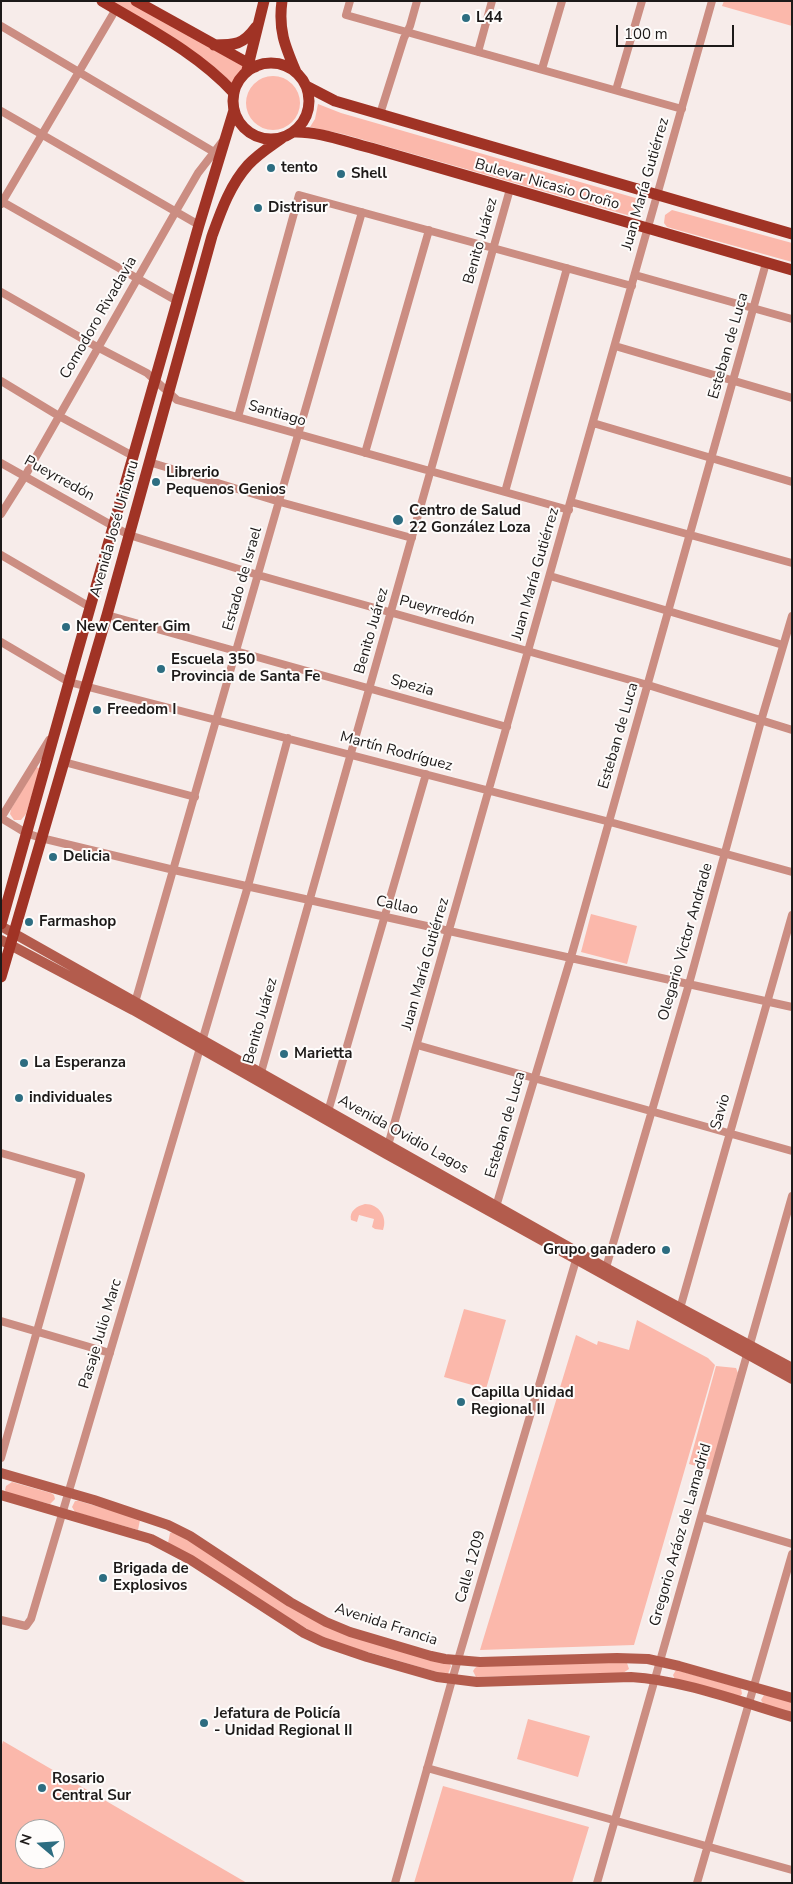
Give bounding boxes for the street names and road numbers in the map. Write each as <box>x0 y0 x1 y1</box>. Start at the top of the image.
street label: Juan María Gutiérrez <box>619 116 673 252</box>
street label: Bulevar Nicasio Oroño <box>473 156 621 214</box>
street label: Benito Juárez <box>460 196 502 286</box>
street label: Comodoro Rivadavia <box>57 254 141 382</box>
street label: Esteban de Luca <box>705 291 753 401</box>
street label: Santiago <box>246 397 308 431</box>
street label: Pueyrredón <box>21 452 97 506</box>
street label: Avenida José Uriburu <box>87 458 143 600</box>
street label: Juan María Gutiérrez <box>509 506 563 642</box>
street label: Estado de Israel <box>220 525 266 633</box>
street label: Benito Juárez <box>351 586 393 676</box>
street label: Pueyrredón <box>397 592 477 630</box>
street label: Spezia <box>388 671 436 701</box>
street label: Esteban de Luca <box>595 681 643 791</box>
street label: Martín Rodríguez <box>338 728 454 776</box>
street label: Olegario Victor Andrade <box>655 861 717 1023</box>
street label: Callao <box>374 893 420 919</box>
street label: Juan María Gutiérrez <box>399 896 453 1032</box>
street label: Benito Juárez <box>240 976 282 1066</box>
street label: Esteban de Luca <box>482 1070 530 1180</box>
street label: Avenida Ovidio Lagos <box>335 1092 471 1178</box>
street label: Savio <box>707 1092 735 1132</box>
street label: Pasaje Julio Marc <box>76 1277 126 1391</box>
street label: Gregorio Aráoz de Lamadrid <box>646 1442 716 1628</box>
street label: Calle 1209 <box>452 1529 490 1605</box>
street label: Avenida Francia <box>332 1600 440 1650</box>

